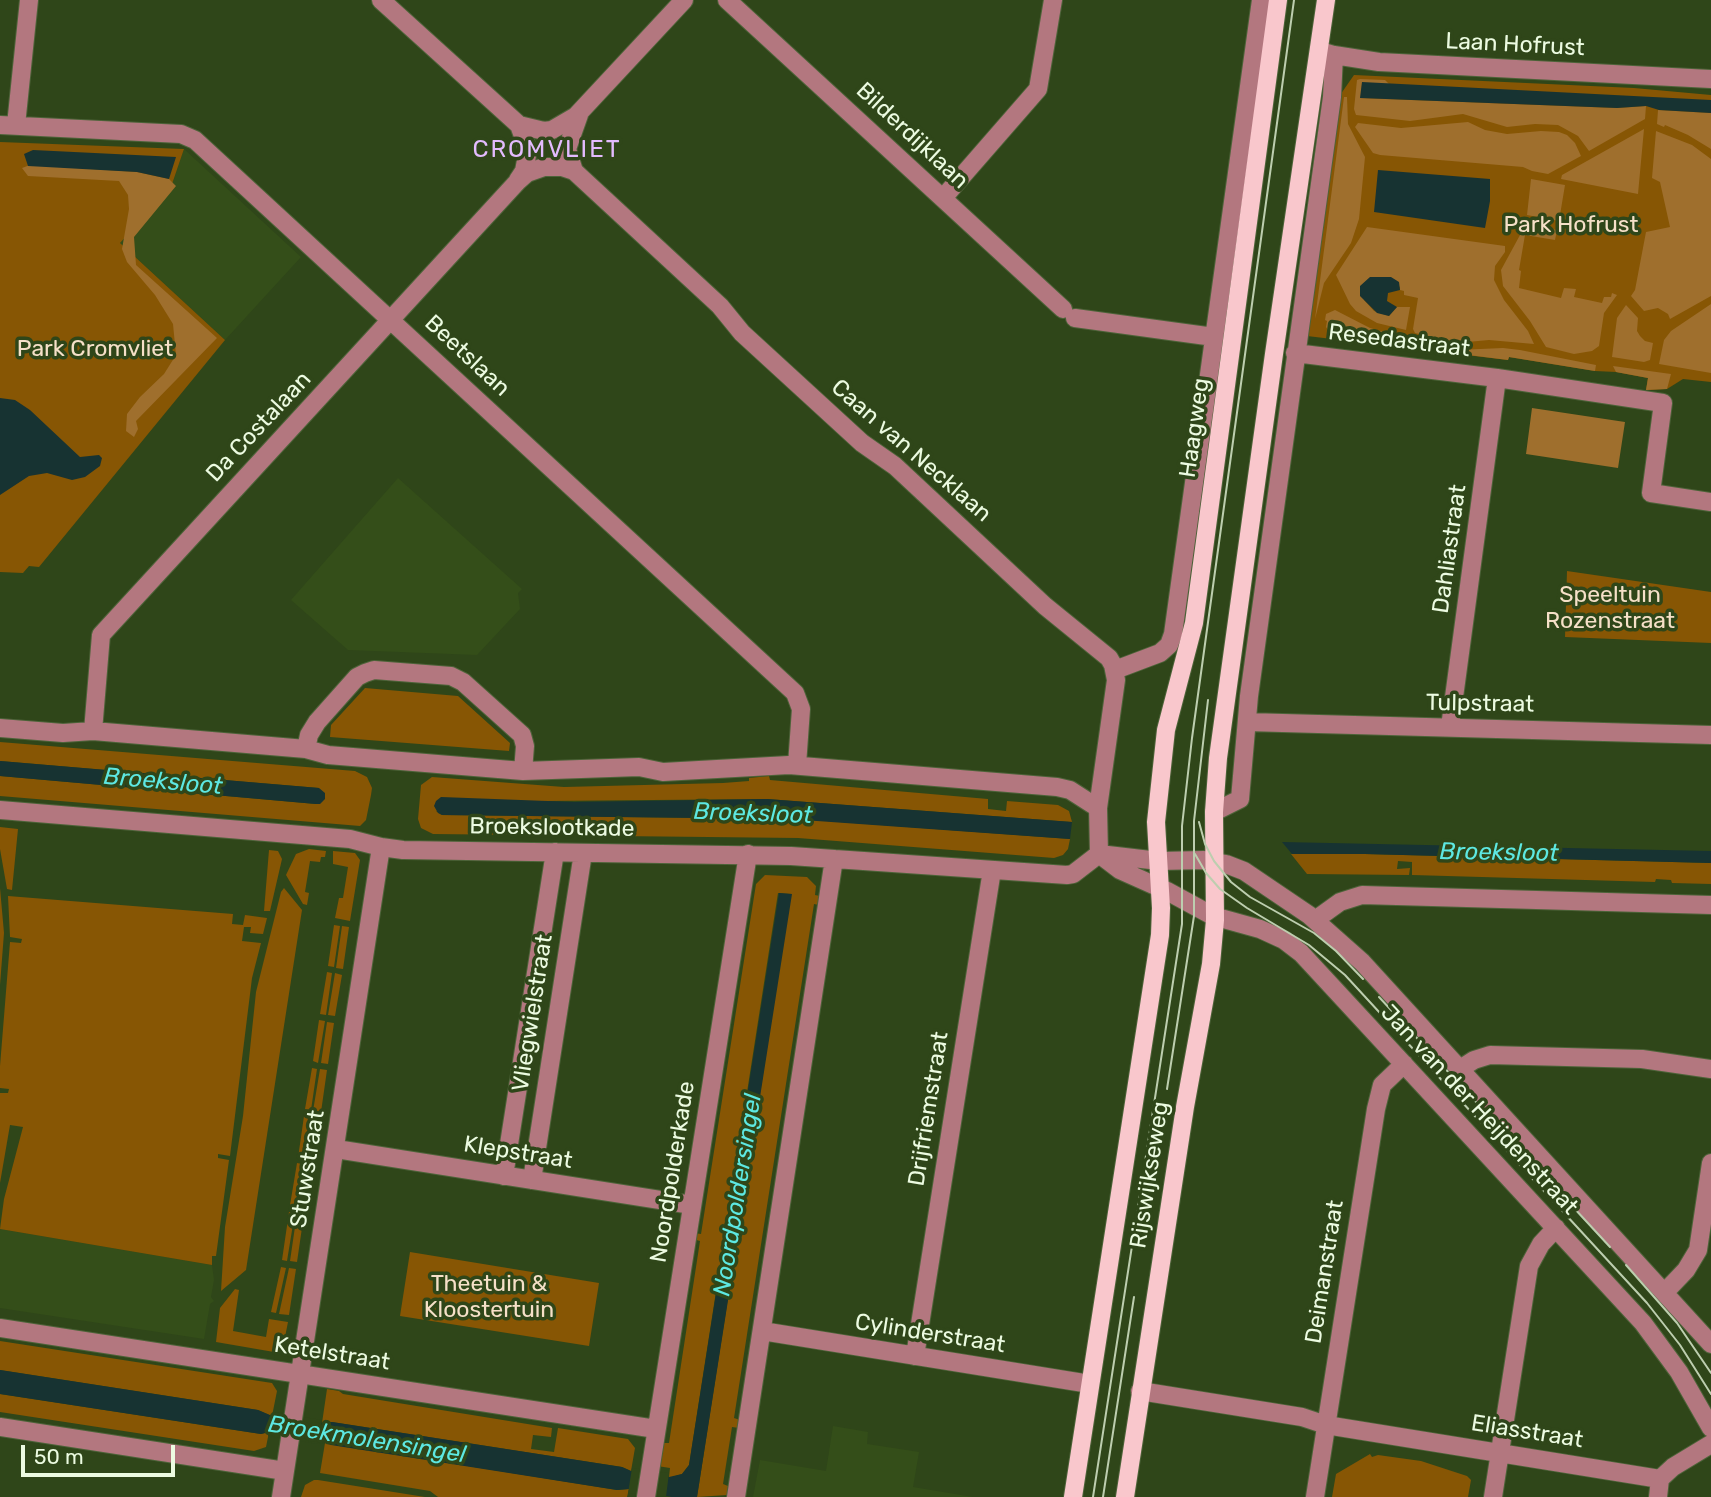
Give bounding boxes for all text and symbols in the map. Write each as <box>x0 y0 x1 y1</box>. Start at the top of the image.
street label: Laan Hofrust <box>1445 28 1585 62</box>
street label: Bilderdijklaan <box>850 77 974 195</box>
district label: CROMVLIET <box>474 136 620 164</box>
park label: Park Hofrust <box>1503 211 1639 239</box>
street label: Beetslaan <box>419 310 515 402</box>
street label: Resedastraat <box>1327 319 1471 363</box>
park label: Park Cromvliet <box>17 335 173 363</box>
street label: Da Costalaan <box>201 366 317 488</box>
street label: Caan van Necklaan <box>825 374 997 528</box>
street label: Haagweg <box>1174 376 1216 480</box>
street label: Dahliastraat <box>1427 483 1473 615</box>
park label: Speeltuin Rozenstraat <box>1545 581 1675 635</box>
street label: Tulpstraat <box>1426 689 1534 719</box>
water label: Broeksloot <box>102 762 224 802</box>
water label: Broeksloot <box>693 798 813 830</box>
street label: Broekslootkade <box>469 813 635 843</box>
water label: Broeksloot <box>1439 838 1559 868</box>
street label: Vliegwielstraat <box>507 932 559 1094</box>
street label: Jan van der Heijdenstraat <box>1374 999 1584 1221</box>
street label: Drijfriemstraat <box>903 1030 955 1188</box>
street label: Noordpolderkade <box>645 1079 701 1265</box>
water label: Noordpoldersingel <box>708 1092 768 1298</box>
street label: Rijswijkseweg <box>1125 1100 1175 1250</box>
street label: Stuwstraat <box>285 1108 331 1230</box>
street label: Klepstraat <box>462 1131 574 1175</box>
street label: Deimanstraat <box>1300 1198 1350 1346</box>
park label: Theetuin & Kloostertuin <box>424 1270 554 1324</box>
street label: Cylinderstraat <box>853 1308 1007 1360</box>
street label: Ketelstraat <box>272 1331 392 1377</box>
water label: Broekmolensingel <box>266 1410 468 1470</box>
street label: Eliasstraat <box>1469 1410 1585 1454</box>
scale bar <box>24 1430 178 1474</box>
text: 50 m <box>34 1444 84 1469</box>

